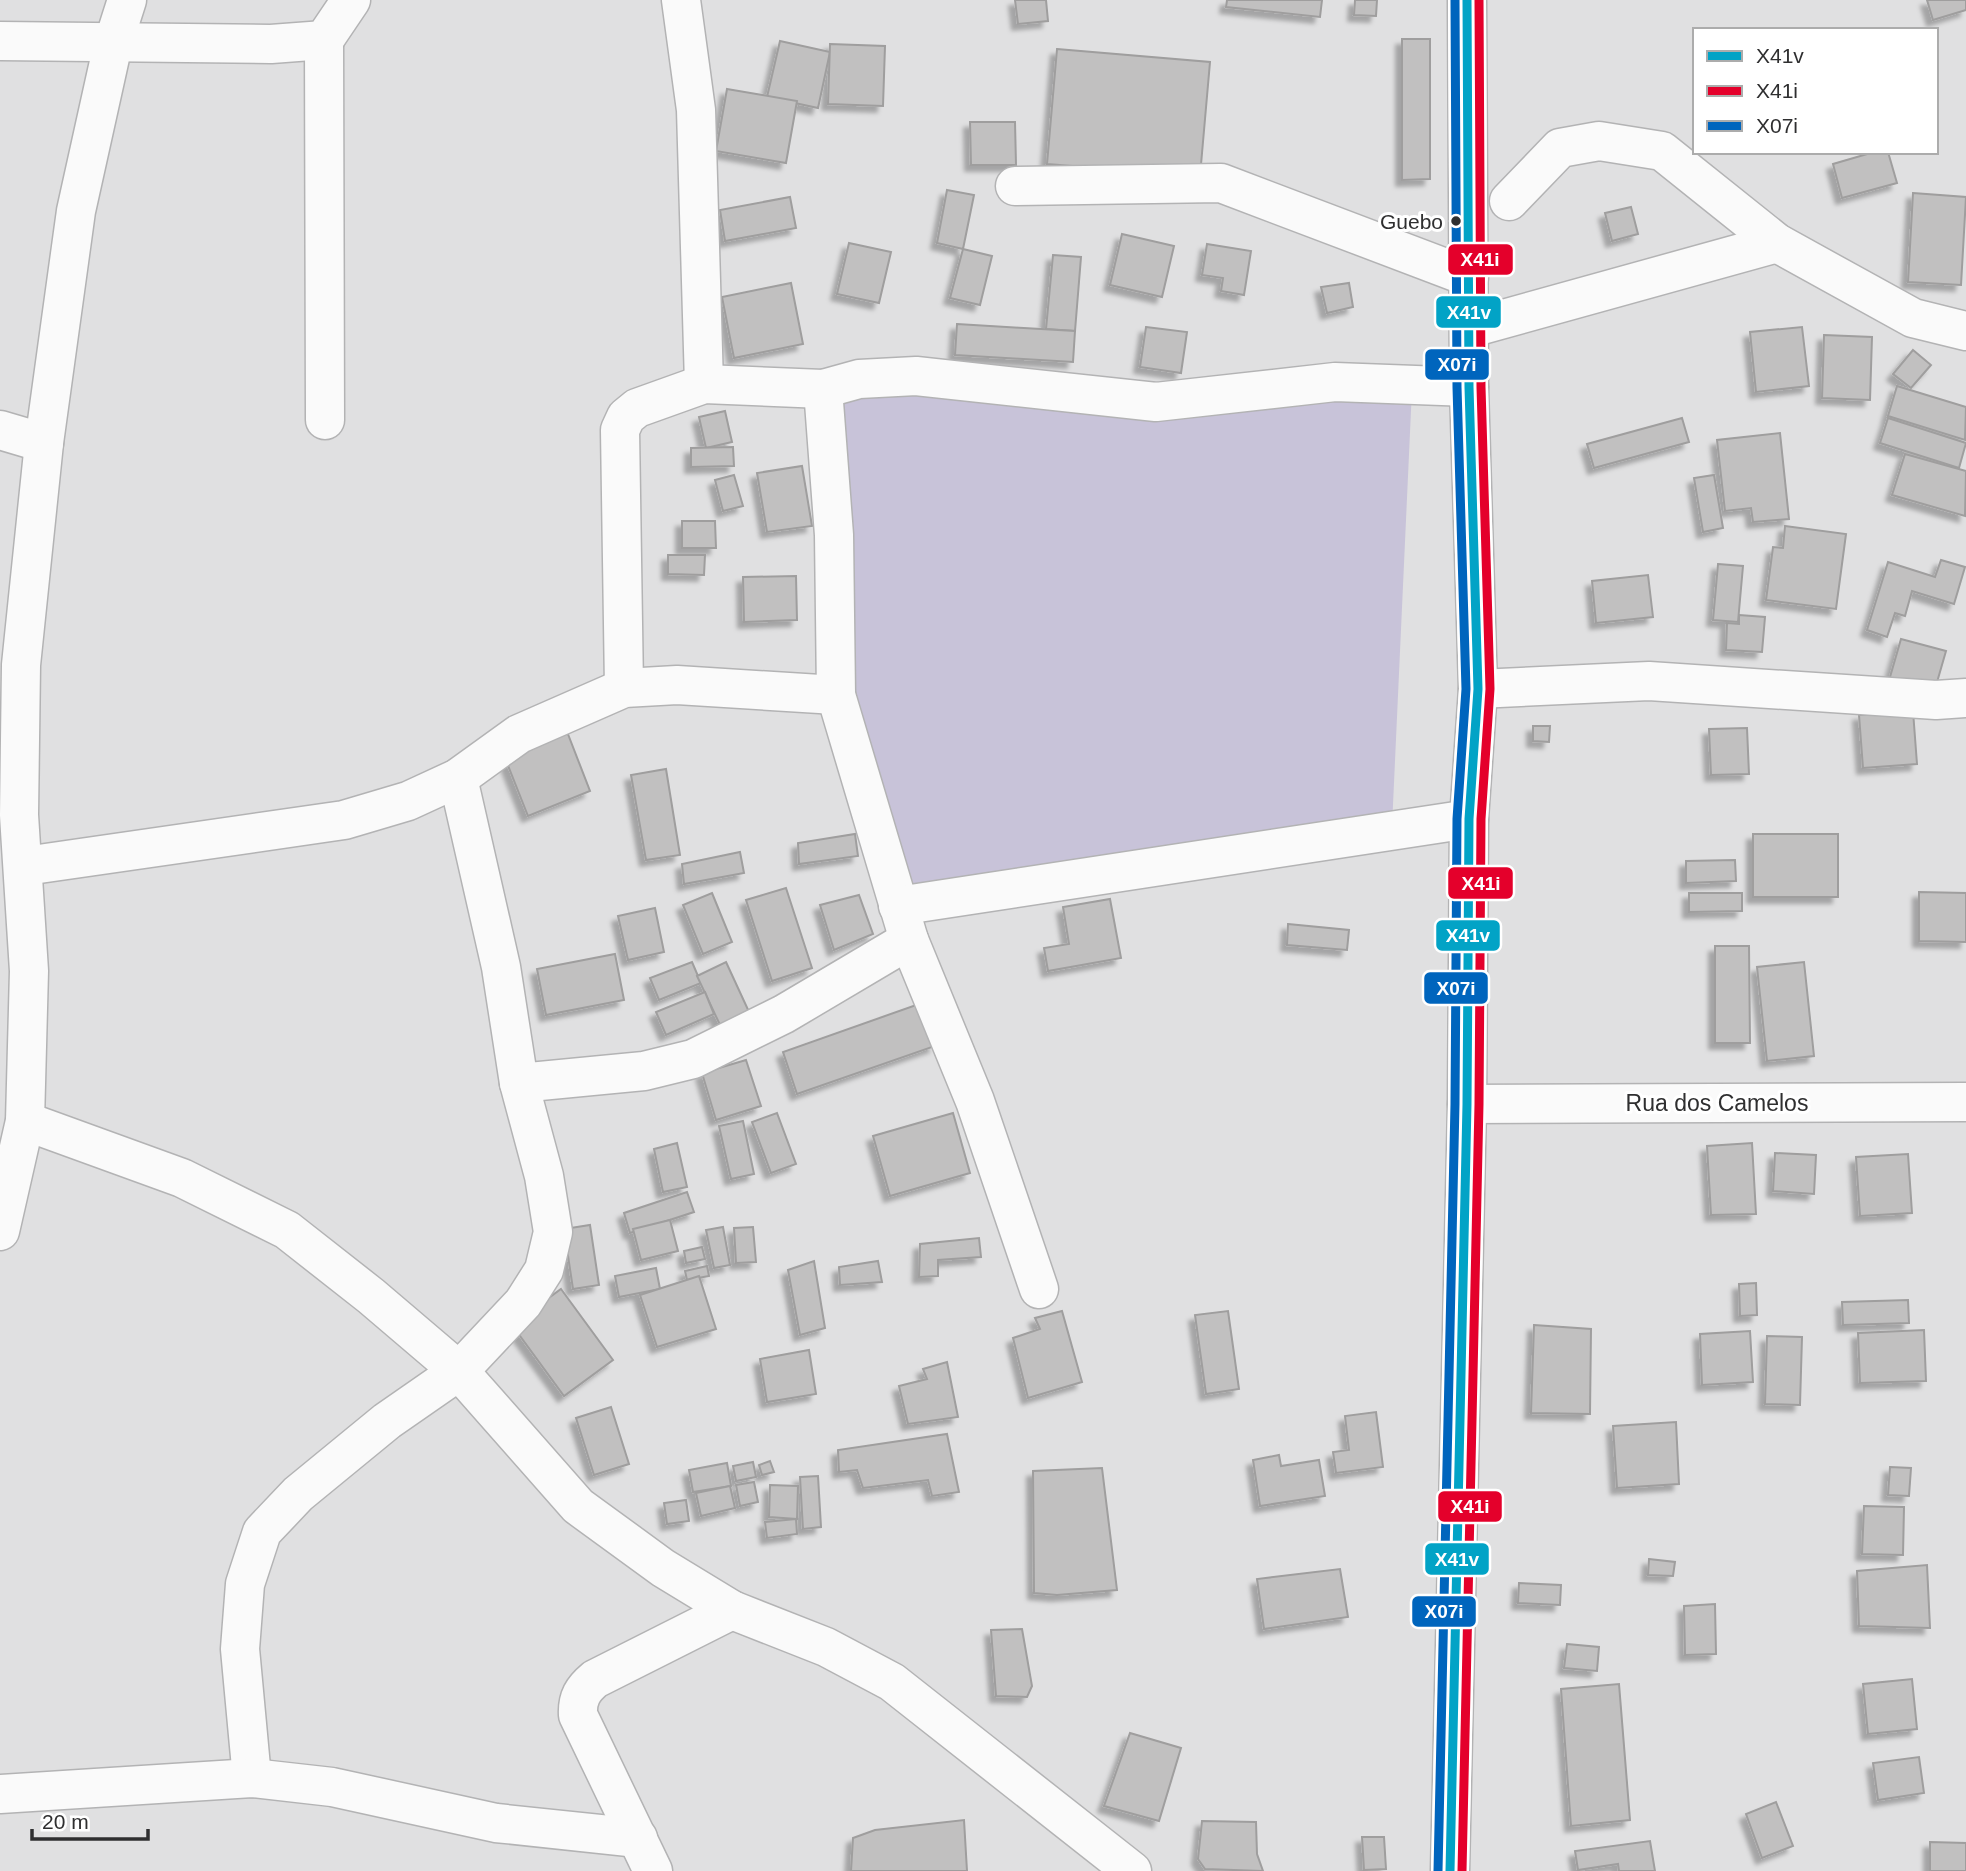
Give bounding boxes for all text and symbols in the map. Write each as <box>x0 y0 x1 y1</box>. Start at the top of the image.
legend <box>1693 28 1938 154</box>
text: X41v <box>1756 44 1804 67</box>
text: X41i <box>1756 79 1798 102</box>
text: X07i <box>1756 114 1798 137</box>
place label: Guebo <box>1380 210 1443 233</box>
marker: Guebo <box>1449 214 1463 228</box>
line badge: X41i <box>1447 243 1514 276</box>
text: X41i <box>1460 249 1500 270</box>
line badge: X41v <box>1435 295 1502 329</box>
text: X41v <box>1447 302 1492 323</box>
line badge: X07i <box>1424 348 1490 381</box>
text: X07i <box>1437 354 1477 375</box>
line badge: X41i <box>1447 866 1514 900</box>
text: X41i <box>1461 873 1501 894</box>
line badge: X41v <box>1435 919 1501 952</box>
text: X41v <box>1446 925 1491 946</box>
line badge: X07i <box>1423 971 1489 1005</box>
text: X07i <box>1436 978 1476 999</box>
street label: Rua dos Camelos <box>1626 1090 1808 1116</box>
line badge: X41i <box>1437 1490 1503 1523</box>
text: X41i <box>1450 1496 1490 1517</box>
line badge: X41v <box>1424 1542 1490 1576</box>
text: X41v <box>1435 1549 1480 1570</box>
line badge: X07i <box>1411 1595 1477 1628</box>
text: X07i <box>1424 1601 1464 1622</box>
scale bar <box>32 1798 147 1842</box>
text: 20 m <box>42 1810 89 1833</box>

